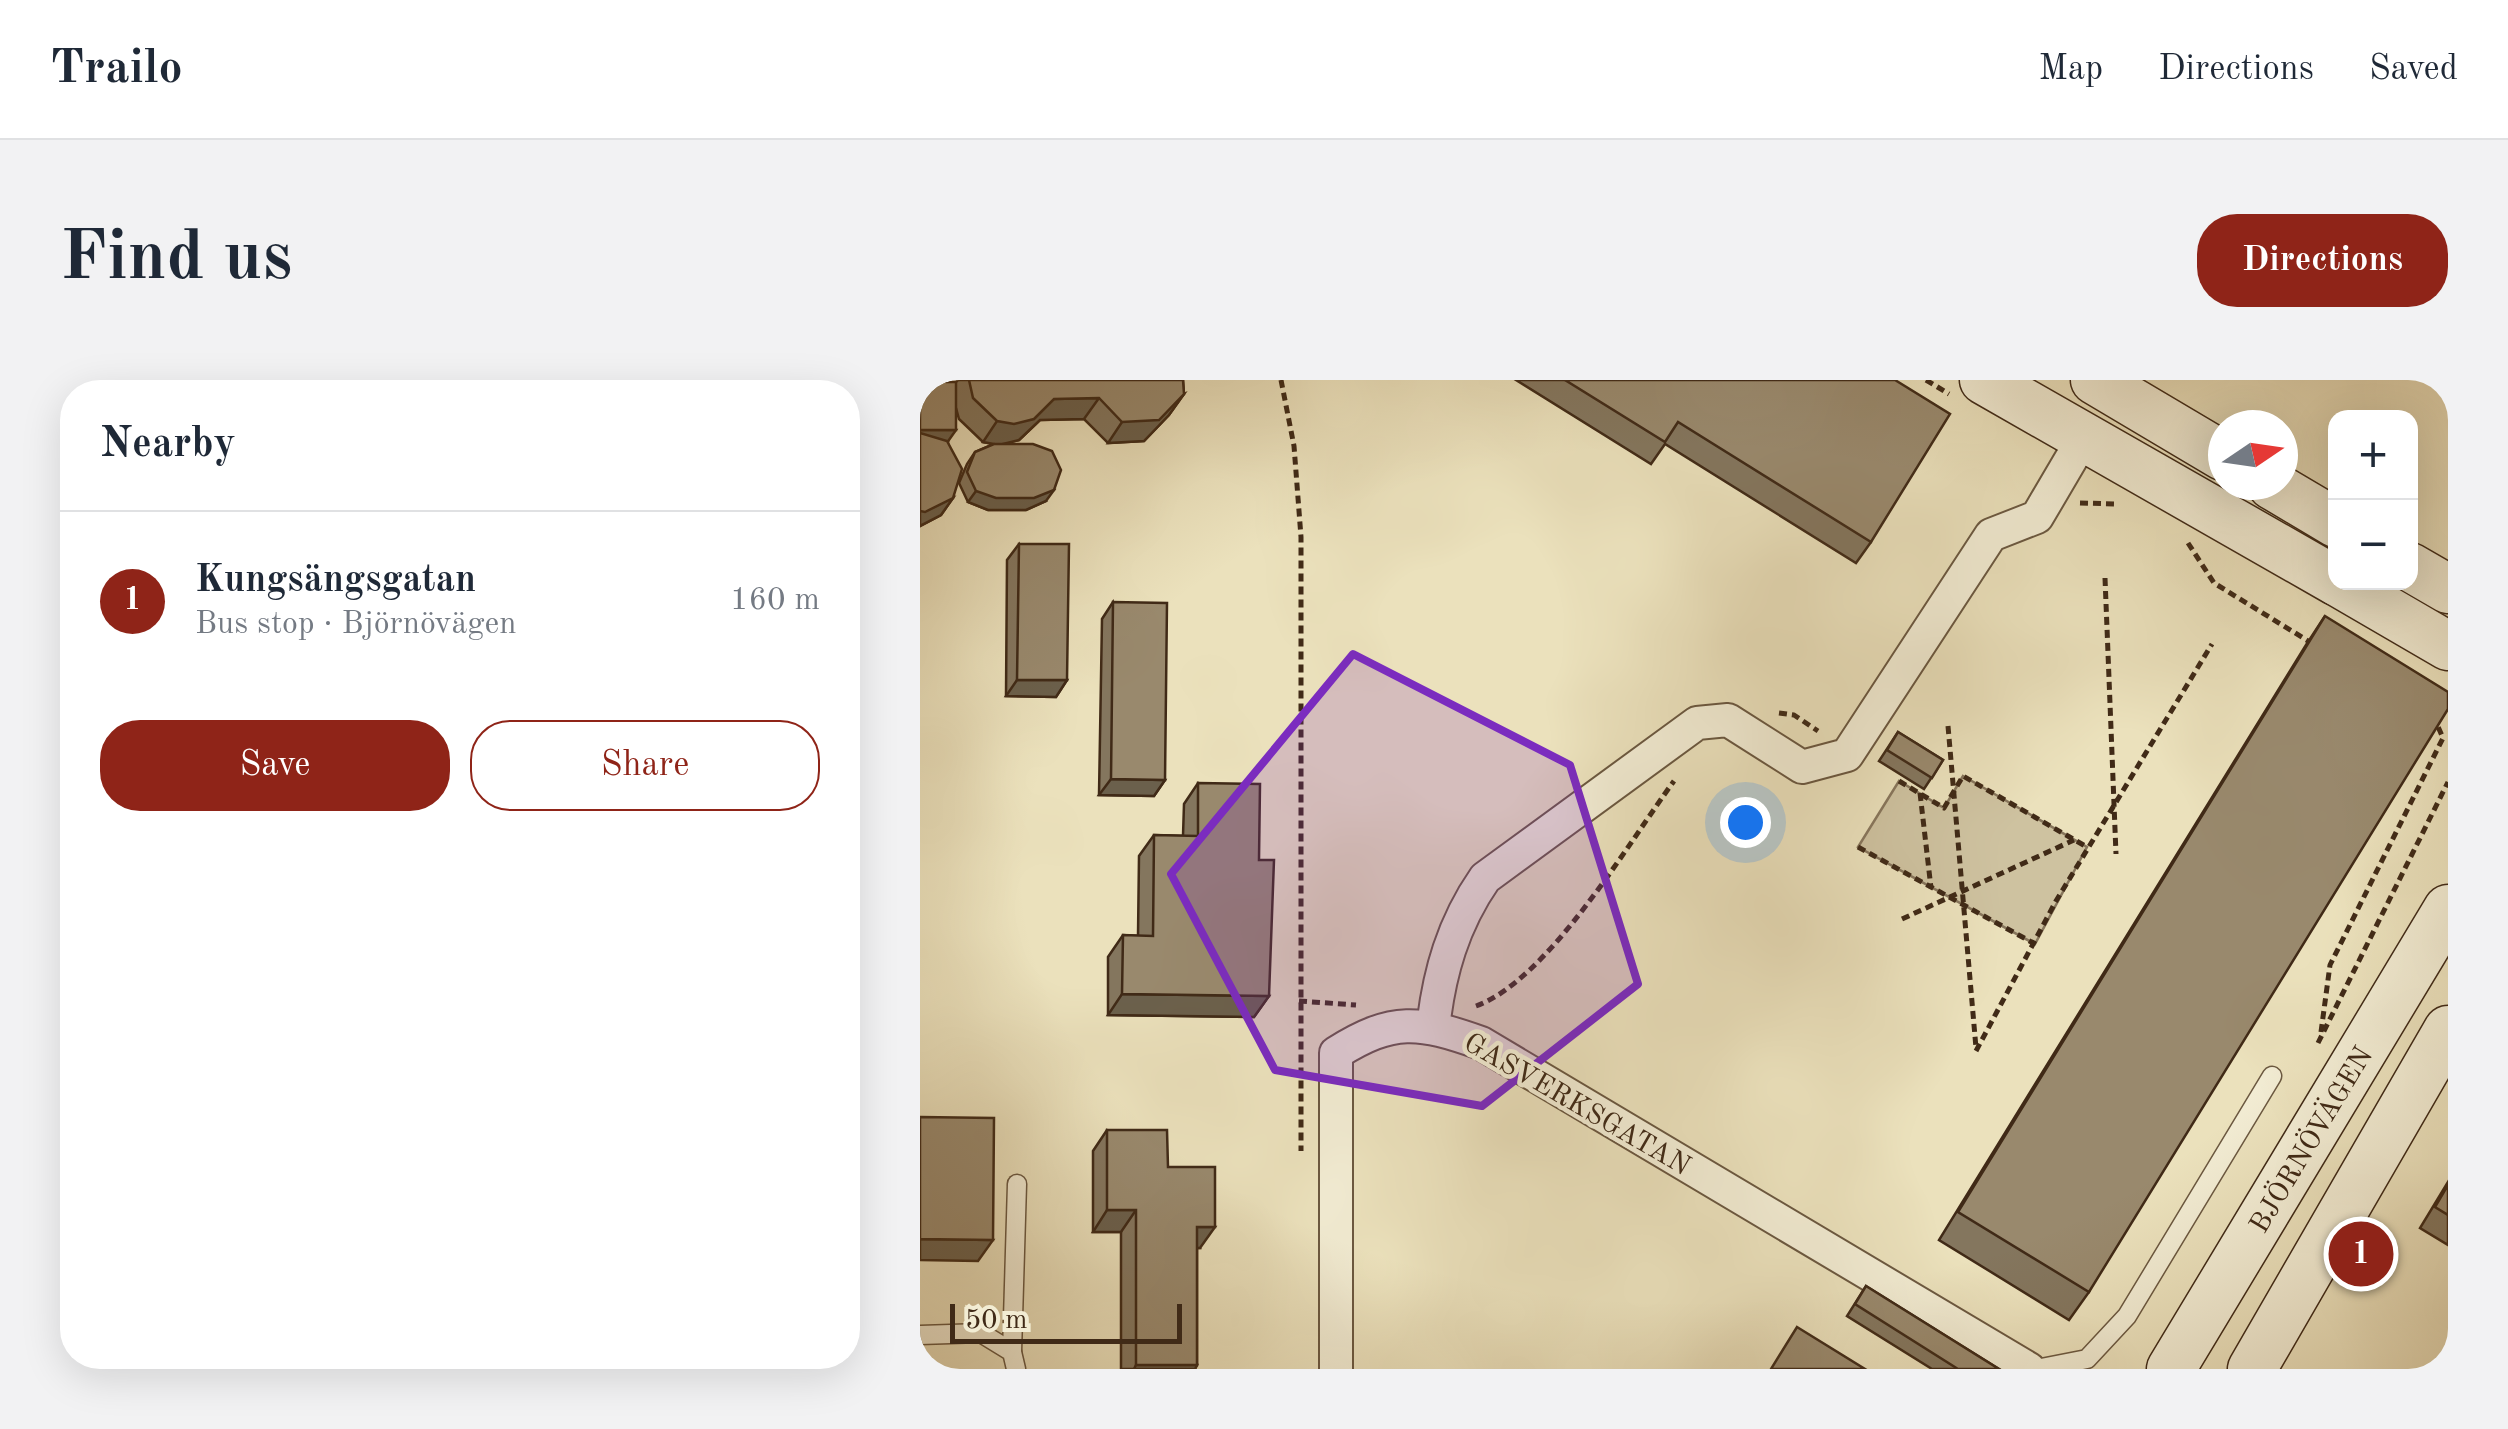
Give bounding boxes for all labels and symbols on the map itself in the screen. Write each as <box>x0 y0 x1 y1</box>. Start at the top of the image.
north arrow <box>2208 410 2298 500</box>
your location <box>1720 797 1771 848</box>
street label: GASVERKSGATAN <box>1458 1029 1695 1182</box>
street label: BJÖRNÖVÄGEN <box>2243 1041 2379 1238</box>
pin: 1 <box>2328 1216 2394 1292</box>
scale bar <box>950 1299 1182 1344</box>

